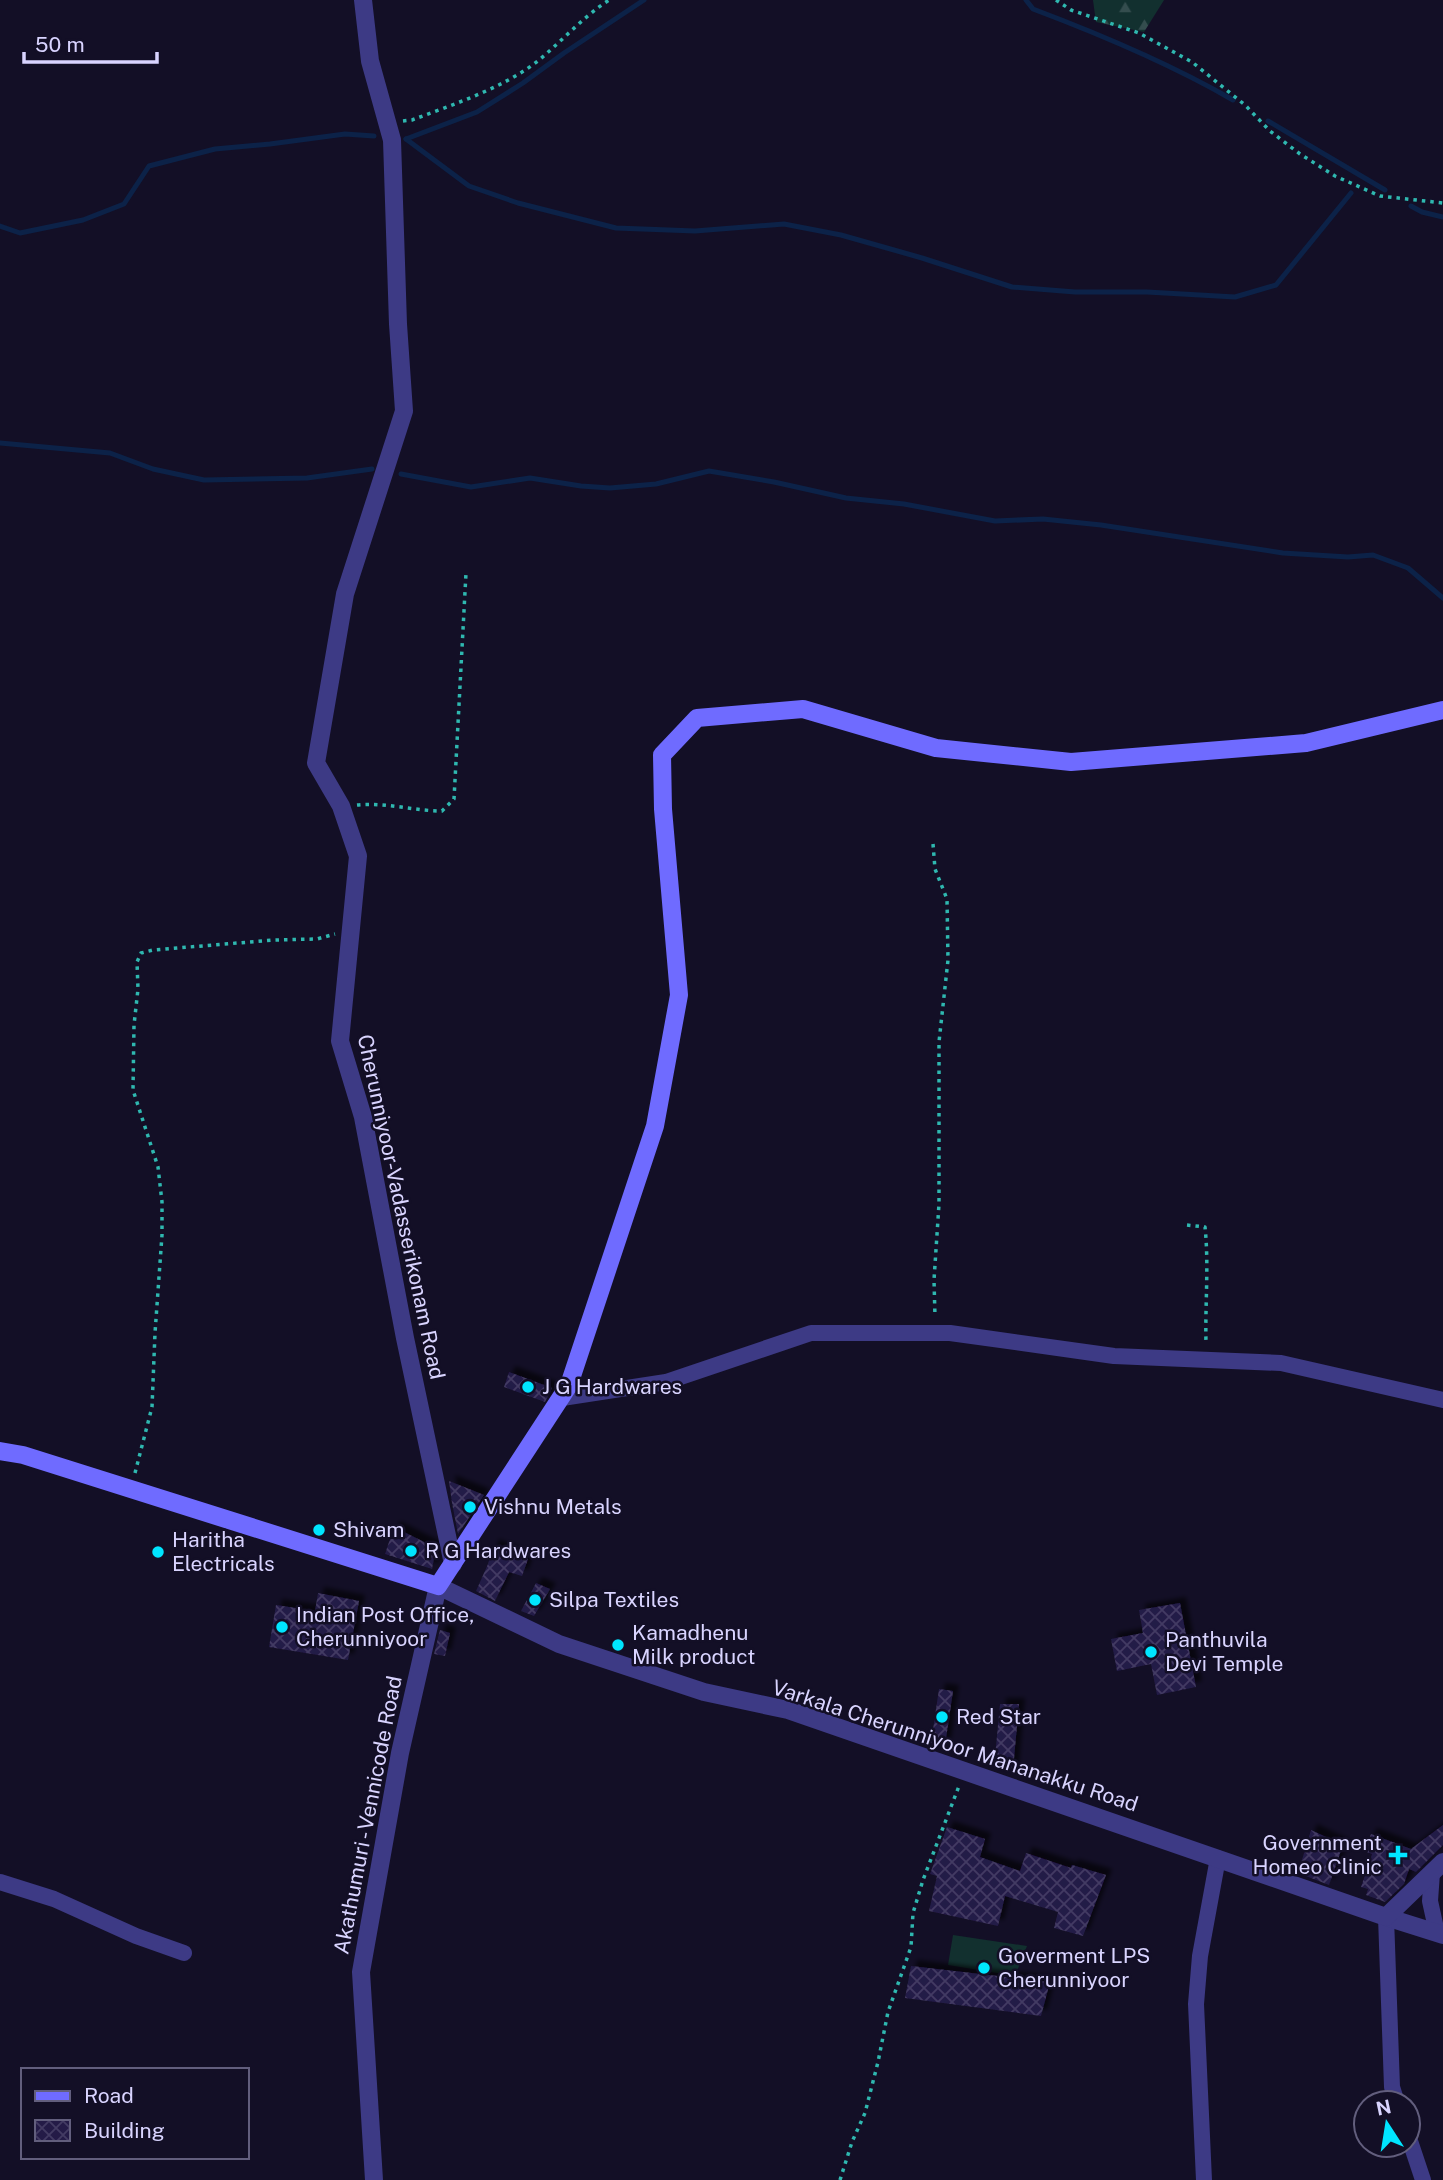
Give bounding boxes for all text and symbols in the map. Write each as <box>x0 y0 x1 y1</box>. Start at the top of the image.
scale bar <box>24 21 158 65</box>
text: 50 m <box>35 32 85 57</box>
street label: Cherunniyoor-Vadasserikonam Road <box>353 1032 450 1382</box>
place label: J G Hardwares <box>542 1374 682 1399</box>
marker: J G Hardwares <box>520 1379 536 1395</box>
place label: Vishnu Metals <box>484 1494 622 1519</box>
marker: Vishnu Metals <box>462 1499 478 1515</box>
place label: Shivam <box>333 1517 405 1542</box>
marker: Shivam <box>311 1522 327 1538</box>
place label: Haritha Electricals <box>172 1527 275 1576</box>
place label: R G Hardwares <box>425 1538 571 1563</box>
marker: R G Hardwares <box>403 1543 419 1559</box>
marker: Haritha Electricals <box>150 1544 166 1560</box>
place label: Silpa Textiles <box>549 1587 679 1612</box>
marker: Silpa Textiles <box>527 1592 543 1608</box>
place label: Indian Post Office, Cherunniyoor <box>296 1602 474 1651</box>
marker: Indian Post Office, Cherunniyoor <box>274 1619 290 1635</box>
place label: Kamadhenu Milk product <box>632 1620 755 1669</box>
place label: Panthuvila Devi Temple <box>1165 1627 1283 1676</box>
marker: Kamadhenu Milk product <box>610 1637 626 1653</box>
marker: Panthuvila Devi Temple <box>1143 1644 1159 1660</box>
street label: Akathumuri - Vennicode Road <box>328 1674 407 1956</box>
street label: Varkala Cherunniyoor Mananakku Road <box>769 1674 1141 1817</box>
place label: Red Star <box>956 1704 1041 1729</box>
marker: Red Star <box>934 1709 950 1725</box>
place label: Government Homeo Clinic <box>1253 1830 1382 1879</box>
marker: Government Homeo Clinic <box>1388 1845 1408 1865</box>
place label: Goverment LPS Cherunniyoor <box>998 1943 1150 1992</box>
marker: Goverment LPS Cherunniyoor <box>976 1960 992 1976</box>
legend <box>21 2068 248 2159</box>
text: Road <box>84 2083 134 2108</box>
north arrow <box>1352 2089 1422 2159</box>
text: N <box>1374 2095 1393 2120</box>
text: Building <box>84 2118 165 2143</box>

